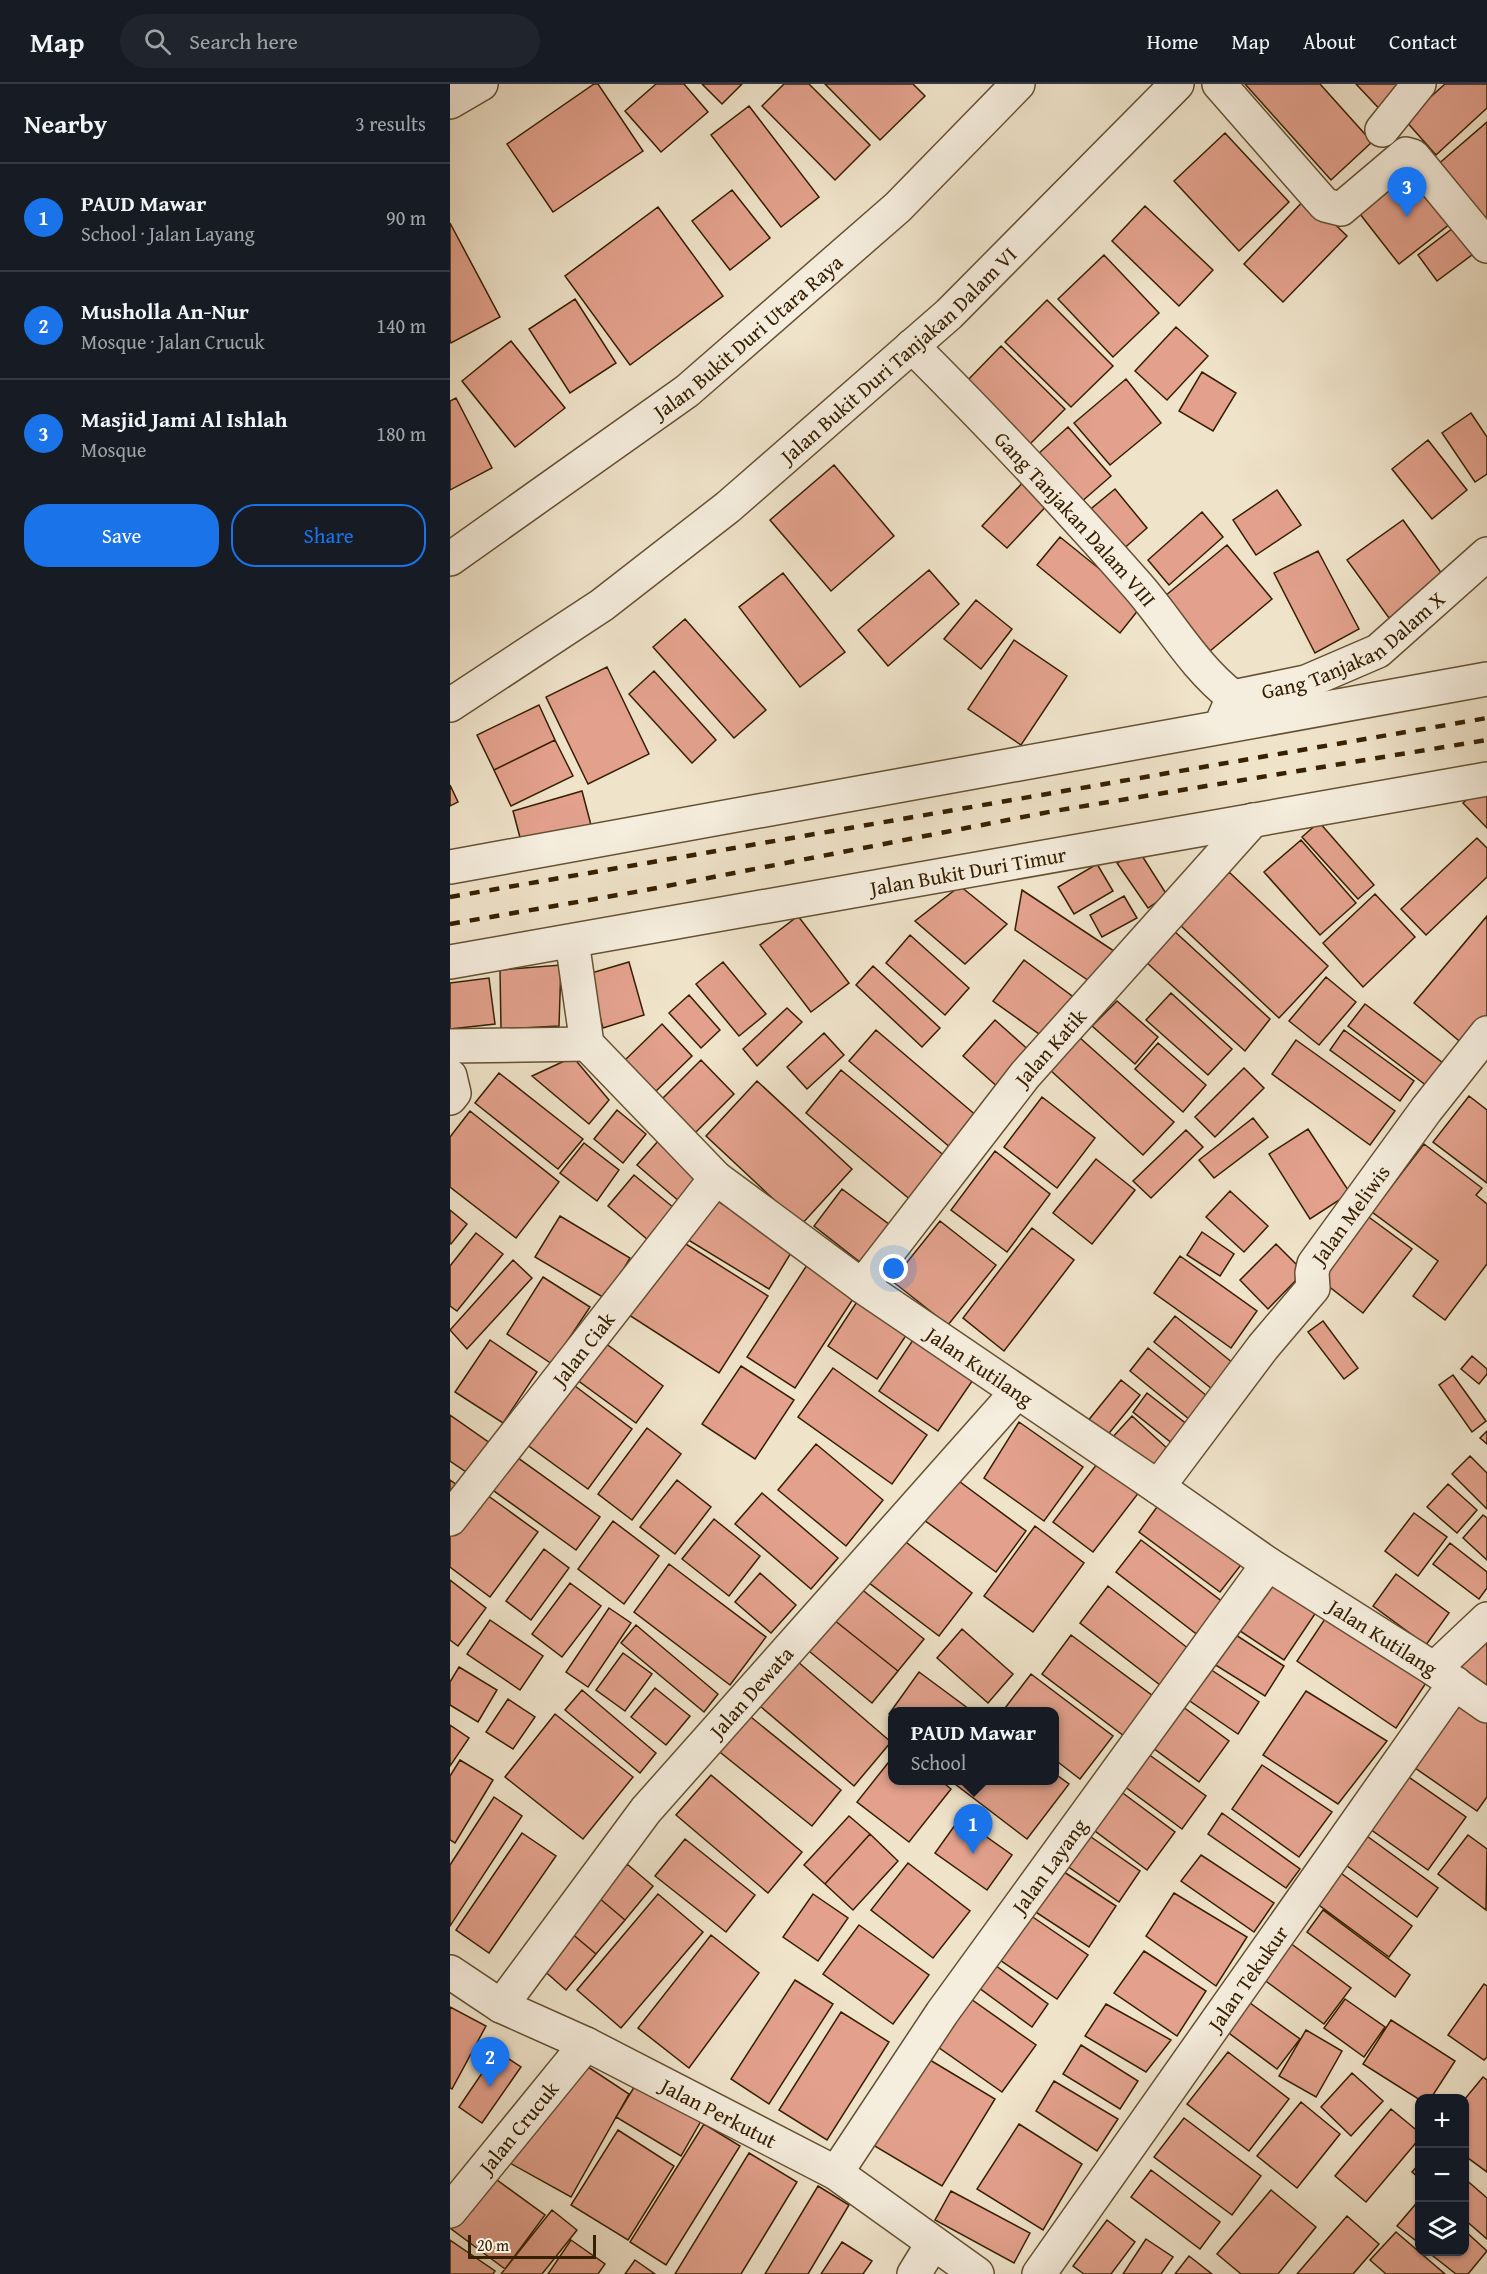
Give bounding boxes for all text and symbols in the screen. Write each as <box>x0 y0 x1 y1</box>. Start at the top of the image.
search box <box>120 14 540 68</box>
text: Map <box>30 21 84 62</box>
icon: search <box>141 25 174 58</box>
text: Search here <box>189 25 298 57</box>
text: Home <box>1147 26 1198 57</box>
text: Map <box>1231 26 1270 57</box>
text: About <box>1303 26 1356 57</box>
text: Contact <box>1389 26 1457 57</box>
text: Nearby <box>24 104 107 143</box>
text: 3 results <box>355 109 426 138</box>
pin: 3 <box>1388 168 1426 217</box>
text: PAUD Mawar <box>81 187 206 219</box>
text: 1 <box>38 203 49 232</box>
text: 90 m <box>386 203 426 232</box>
text: School · Jalan Layang <box>81 219 255 248</box>
street label: Jalan Bukit Duri Tanjakan Dalam VI <box>771 239 1023 472</box>
street label: Jalan Bukit Duri Utara Raya <box>644 247 849 428</box>
text: Musholla An-Nur <box>81 295 249 327</box>
text: 2 <box>38 311 49 340</box>
text: 140 m <box>376 311 426 340</box>
text: Mosque · Jalan Crucuk <box>81 327 265 356</box>
text: Masjid Jami Al Ishlah <box>81 403 288 435</box>
text: 3 <box>38 419 49 448</box>
text: 180 m <box>376 419 426 448</box>
street label: Gang Tanjakan Dalam VIII <box>988 424 1164 613</box>
text: Mosque <box>81 435 146 464</box>
button: Save <box>24 504 219 567</box>
button: Share <box>231 504 426 567</box>
street label: Gang Tanjakan Dalam X <box>1259 583 1451 706</box>
street label: Jalan Bukit Duri Timur <box>864 838 1069 904</box>
street label: Jalan Katik <box>1005 1001 1093 1095</box>
street label: Jalan Meliwis <box>1301 1158 1397 1273</box>
your location <box>879 1254 908 1283</box>
street label: Jalan Ciak <box>542 1305 622 1395</box>
street label: Jalan Kutilang <box>917 1317 1040 1414</box>
street label: Jalan Kutilang <box>1320 1589 1444 1683</box>
street label: Jalan Dewata <box>700 1639 800 1747</box>
popup <box>888 1707 1059 1785</box>
text: PAUD Mawar <box>911 1716 1036 1748</box>
text: School <box>911 1748 966 1777</box>
pin: 1 <box>954 1804 992 1854</box>
street label: Jalan Layang <box>1002 1811 1095 1922</box>
street label: Jalan Tekukur <box>1198 1919 1295 2039</box>
pin: 2 <box>470 2038 510 2087</box>
street label: Jalan Perkutut <box>653 2068 783 2156</box>
street label: Jalan Crucuk <box>469 2074 566 2183</box>
map controls <box>1415 2094 1469 2256</box>
button: + <box>1415 2094 1469 2148</box>
button: − <box>1415 2148 1469 2202</box>
button: layers <box>1415 2202 1469 2256</box>
scale bar <box>468 2232 596 2260</box>
text: 20 m <box>477 2233 509 2257</box>

